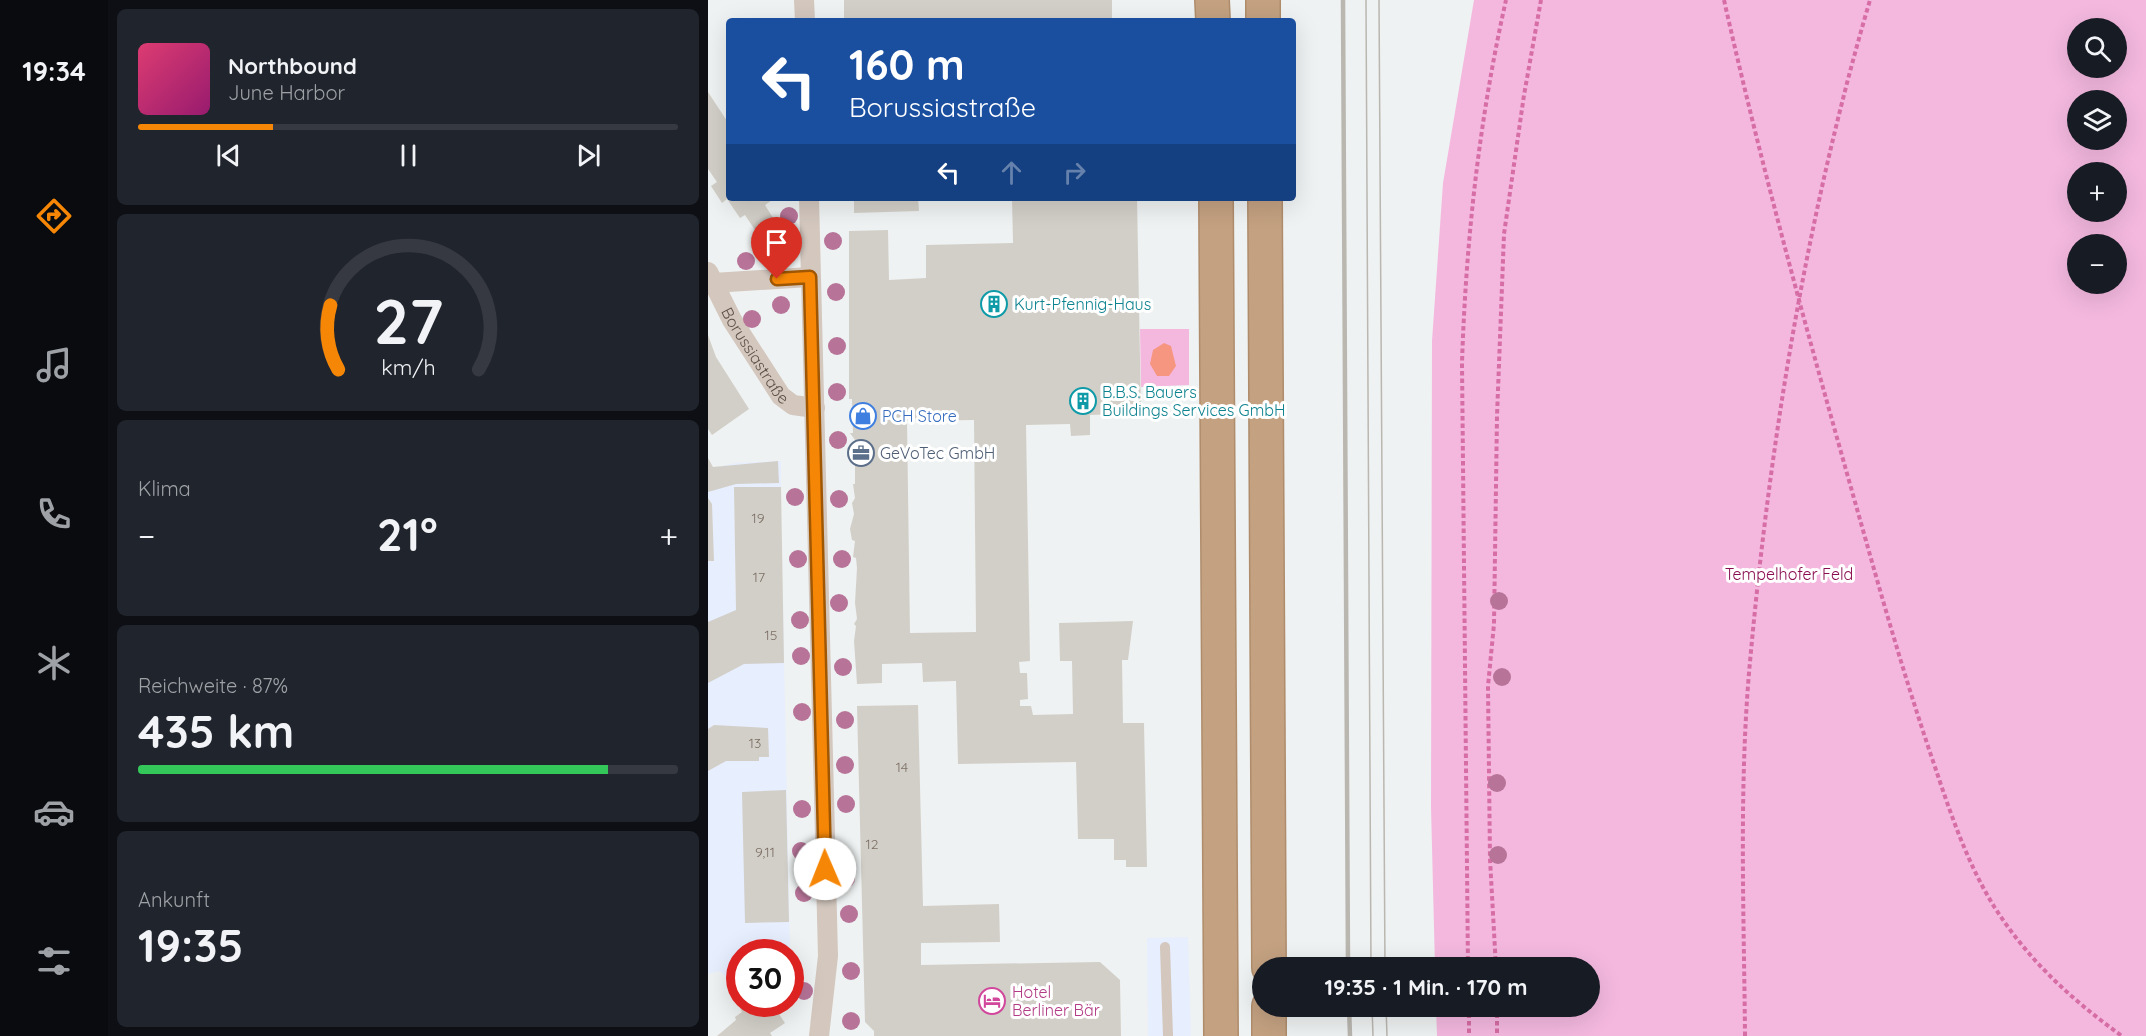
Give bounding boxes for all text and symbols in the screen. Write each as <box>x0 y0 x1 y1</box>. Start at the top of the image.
map controls <box>2067 18 2127 294</box>
button: search <box>2067 18 2127 78</box>
text: 160 m <box>849 38 965 91</box>
icon: left <box>750 42 828 120</box>
text: Northbound <box>228 52 357 80</box>
text: 19:34 <box>22 54 86 88</box>
text: June Harbor <box>228 80 345 105</box>
text: Borussiastraße <box>849 90 1036 124</box>
button: layers <box>2067 90 2127 150</box>
icon: previous <box>212 139 245 172</box>
icon: pause <box>392 139 425 172</box>
icon: next <box>572 139 605 172</box>
icon: left <box>932 156 965 189</box>
icon: ahead <box>995 156 1028 189</box>
icon: right <box>1058 156 1091 189</box>
button: + <box>2067 162 2127 222</box>
icon: directions <box>33 195 75 237</box>
pin <box>751 217 802 279</box>
icon: arrive <box>760 226 793 259</box>
button: − <box>2067 234 2127 294</box>
text: 27 <box>373 282 443 360</box>
building icon: Kurt-Pfennig-Haus <box>979 289 1009 319</box>
place label: Kurt-Pfennig-Haus <box>1014 294 1151 314</box>
street label: Borussiastraße <box>717 304 793 408</box>
icon: music <box>33 344 75 386</box>
text: km/h <box>381 354 435 380</box>
place label: B.B.S. Bauers Buildings Services GmbH <box>1102 382 1286 420</box>
building icon: B.B.S. Bauers Buildings Services GmbH <box>1068 386 1098 416</box>
shop icon: PCH Store <box>848 401 878 431</box>
place label: PCH Store <box>882 406 957 426</box>
office icon: GeVoTec GmbH <box>846 438 876 468</box>
place label: GeVoTec GmbH <box>880 443 995 463</box>
text: Klima <box>138 476 191 501</box>
icon: phone <box>33 493 75 535</box>
text: 21° <box>377 506 438 562</box>
house number: 19 <box>752 509 765 527</box>
text: − <box>138 515 155 556</box>
text: + <box>659 515 678 556</box>
park label: Tempelhofer Feld <box>1725 564 1853 584</box>
house number: 17 <box>753 568 765 586</box>
house number: 15 <box>765 626 777 644</box>
icon: climate <box>33 642 75 684</box>
text: Reichweite · 87% <box>138 673 288 698</box>
text: 435 km <box>138 703 294 759</box>
house number: 13 <box>749 734 761 752</box>
house number: 14 <box>896 758 908 776</box>
icon: car <box>33 791 75 833</box>
house number: 12 <box>866 835 879 853</box>
position arrow <box>793 837 857 901</box>
house number: 9,11 <box>755 843 775 861</box>
text: Ankunft <box>138 887 210 912</box>
text: 19:35 <box>138 917 243 973</box>
speed limit sign: 30 <box>726 939 804 1017</box>
icon: filters <box>33 940 75 982</box>
text: 19:35 · 1 Min. · 170 m <box>1324 973 1528 1001</box>
place label: Hotel Berliner Bär <box>1012 982 1100 1020</box>
hotel icon: Hotel Berliner Bär <box>977 986 1007 1016</box>

